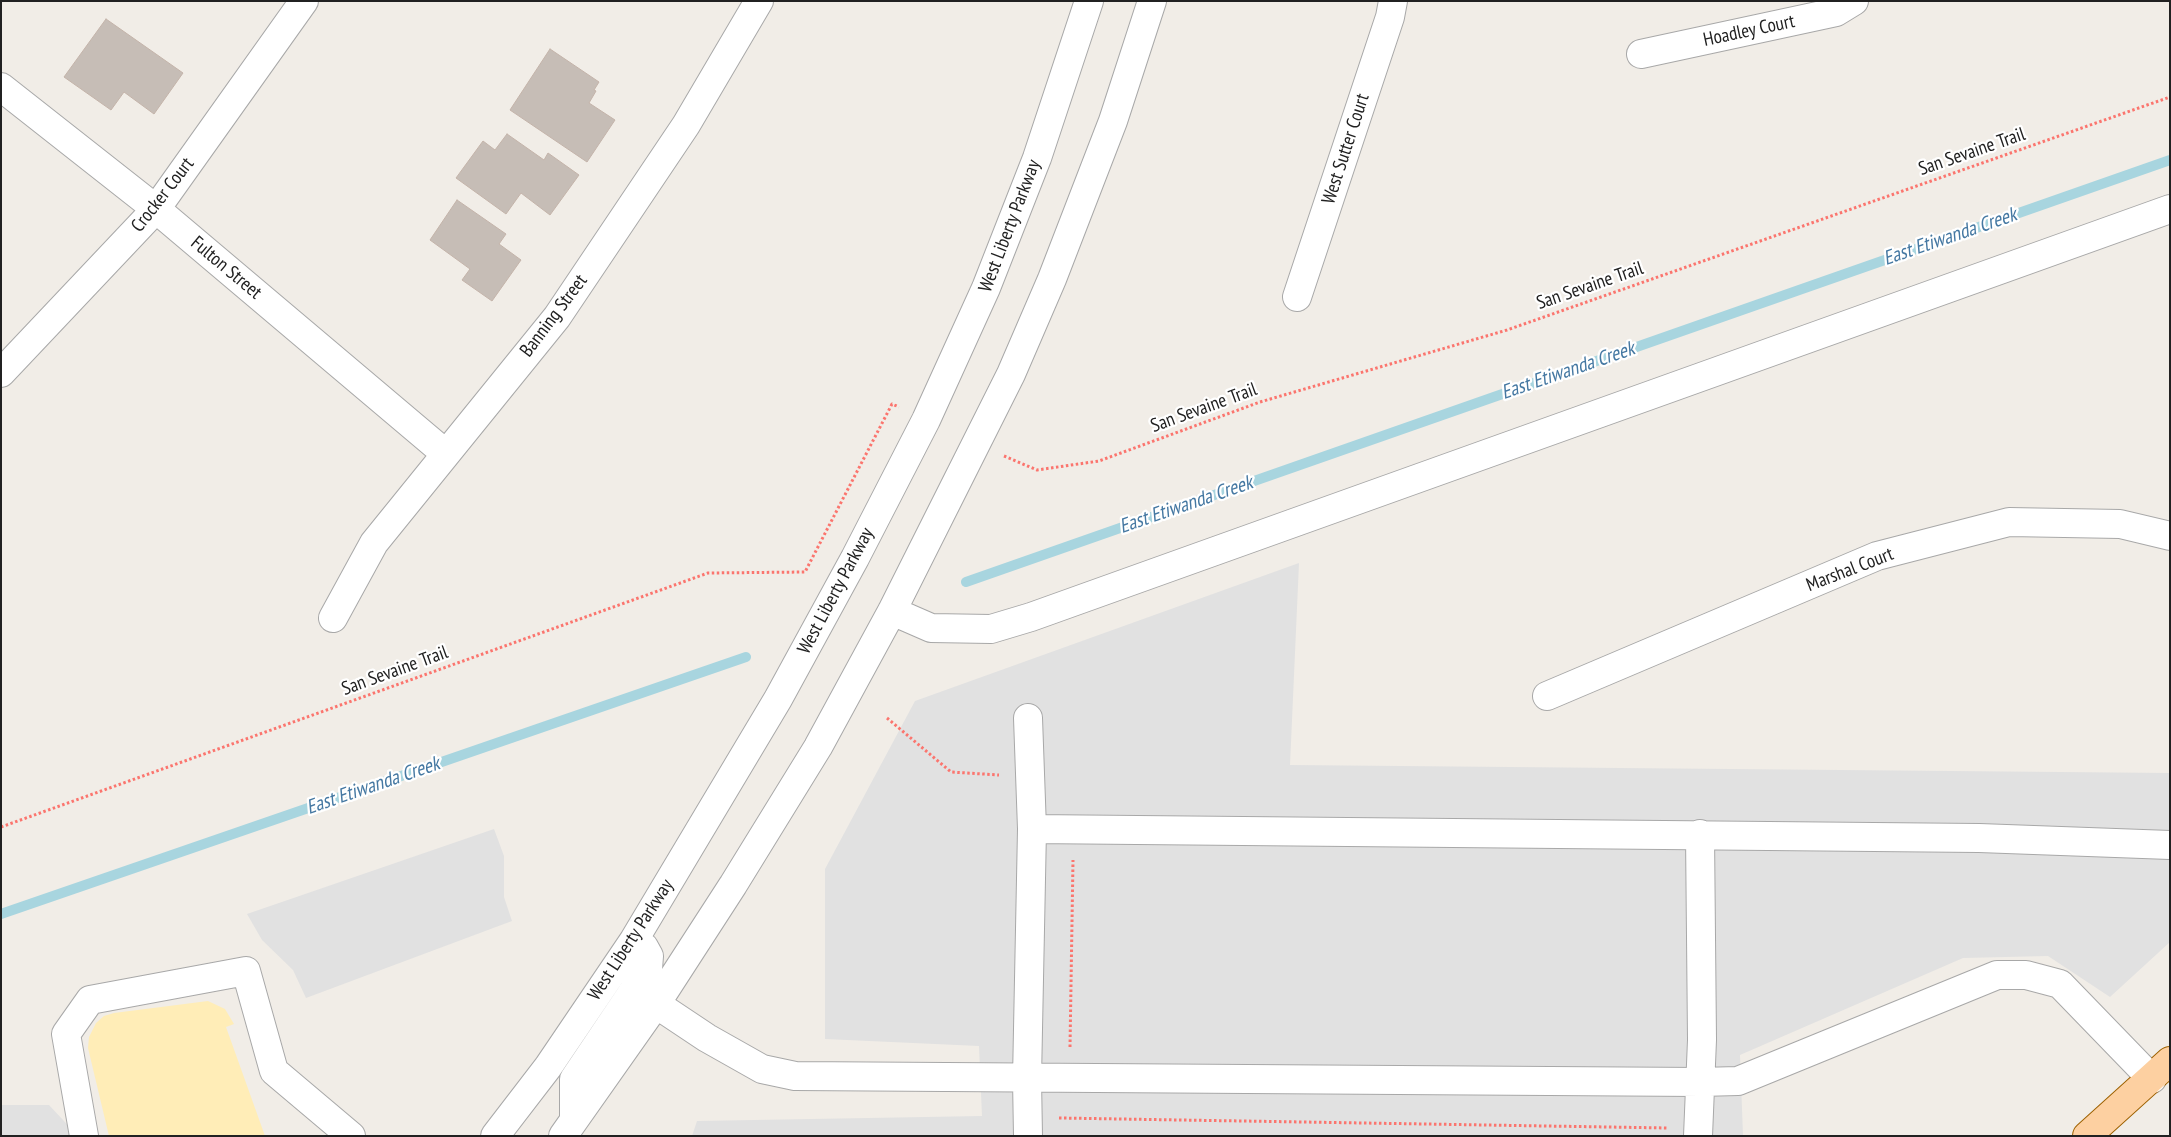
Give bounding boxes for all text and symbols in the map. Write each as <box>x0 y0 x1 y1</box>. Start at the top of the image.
street label: Hoadley Court <box>1701 10 1797 52</box>
street label: West Sutter Court <box>1317 91 1375 207</box>
street label: San Sevaine Trail <box>1916 123 2028 181</box>
street label: Crocker Court <box>127 153 199 237</box>
street label: West Liberty Parkway <box>974 157 1046 295</box>
water label: East Etiwanda Creek <box>1880 203 2020 271</box>
street label: Fulton Street <box>186 232 266 304</box>
street label: San Sevaine Trail <box>1534 257 1646 315</box>
street label: Banning Street <box>516 270 592 362</box>
water label: East Etiwanda Creek <box>1498 337 1638 405</box>
street label: San Sevaine Trail <box>1148 378 1260 438</box>
water label: East Etiwanda Creek <box>1116 471 1256 539</box>
street label: West Liberty Parkway <box>793 524 879 658</box>
street label: Marshal Court <box>1803 543 1897 597</box>
street label: San Sevaine Trail <box>339 641 451 701</box>
water label: East Etiwanda Creek <box>303 752 443 820</box>
street label: West Liberty Parkway <box>583 875 679 1005</box>

